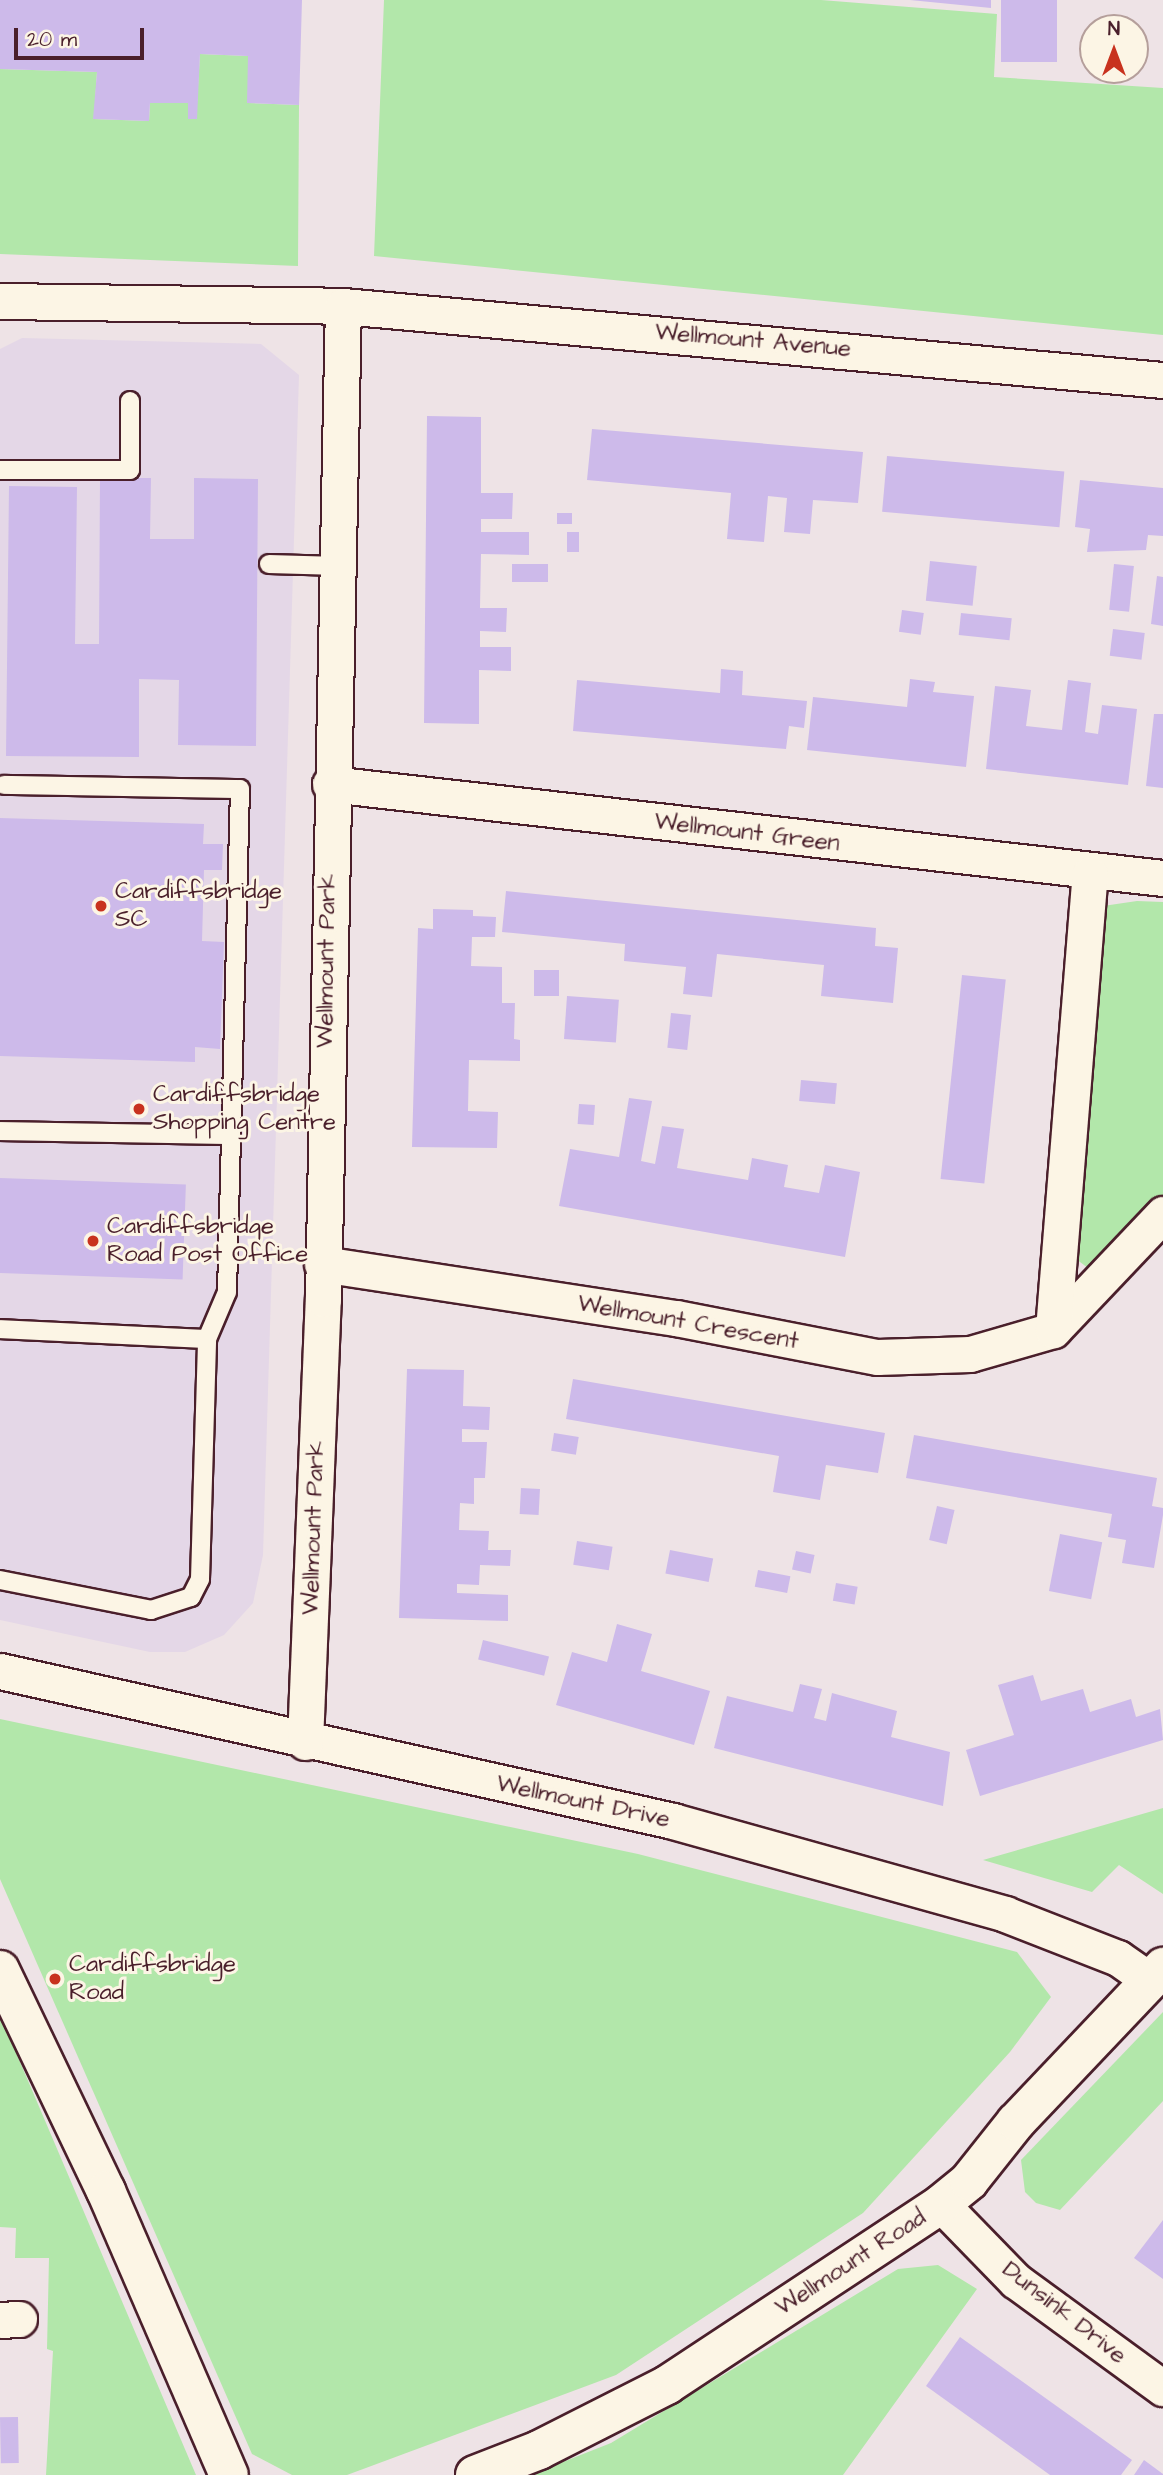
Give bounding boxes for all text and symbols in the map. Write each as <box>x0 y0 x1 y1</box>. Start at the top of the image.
scale bar <box>18 14 147 58</box>
north arrow <box>1079 14 1149 84</box>
text: N <box>1108 16 1120 43</box>
text: 20 m <box>27 25 77 54</box>
street label: Wellmount Avenue <box>654 318 852 364</box>
street label: Wellmount Green <box>653 807 841 859</box>
street label: Wellmount Park <box>311 874 343 1048</box>
place label: Cardiffsbridge SC <box>115 878 282 934</box>
marker: Cardiffsbridge SC <box>93 898 109 914</box>
place label: Cardiffsbridge Shopping Centre <box>153 1081 336 1137</box>
marker: Cardiffsbridge Shopping Centre <box>131 1101 147 1117</box>
place label: Cardiffsbridge Road Post Office <box>107 1213 308 1269</box>
marker: Cardiffsbridge Road Post Office <box>85 1233 101 1249</box>
street label: Wellmount Crescent <box>575 1289 801 1357</box>
street label: Wellmount Park <box>297 1440 331 1616</box>
street label: Wellmount Drive <box>494 1770 672 1834</box>
place label: Cardiffsbridge Road <box>69 1951 236 2007</box>
marker: Cardiffsbridge Road <box>47 1971 63 1987</box>
street label: Wellmount Road <box>770 2204 932 2322</box>
street label: Dunsink Drive <box>996 2256 1132 2370</box>

